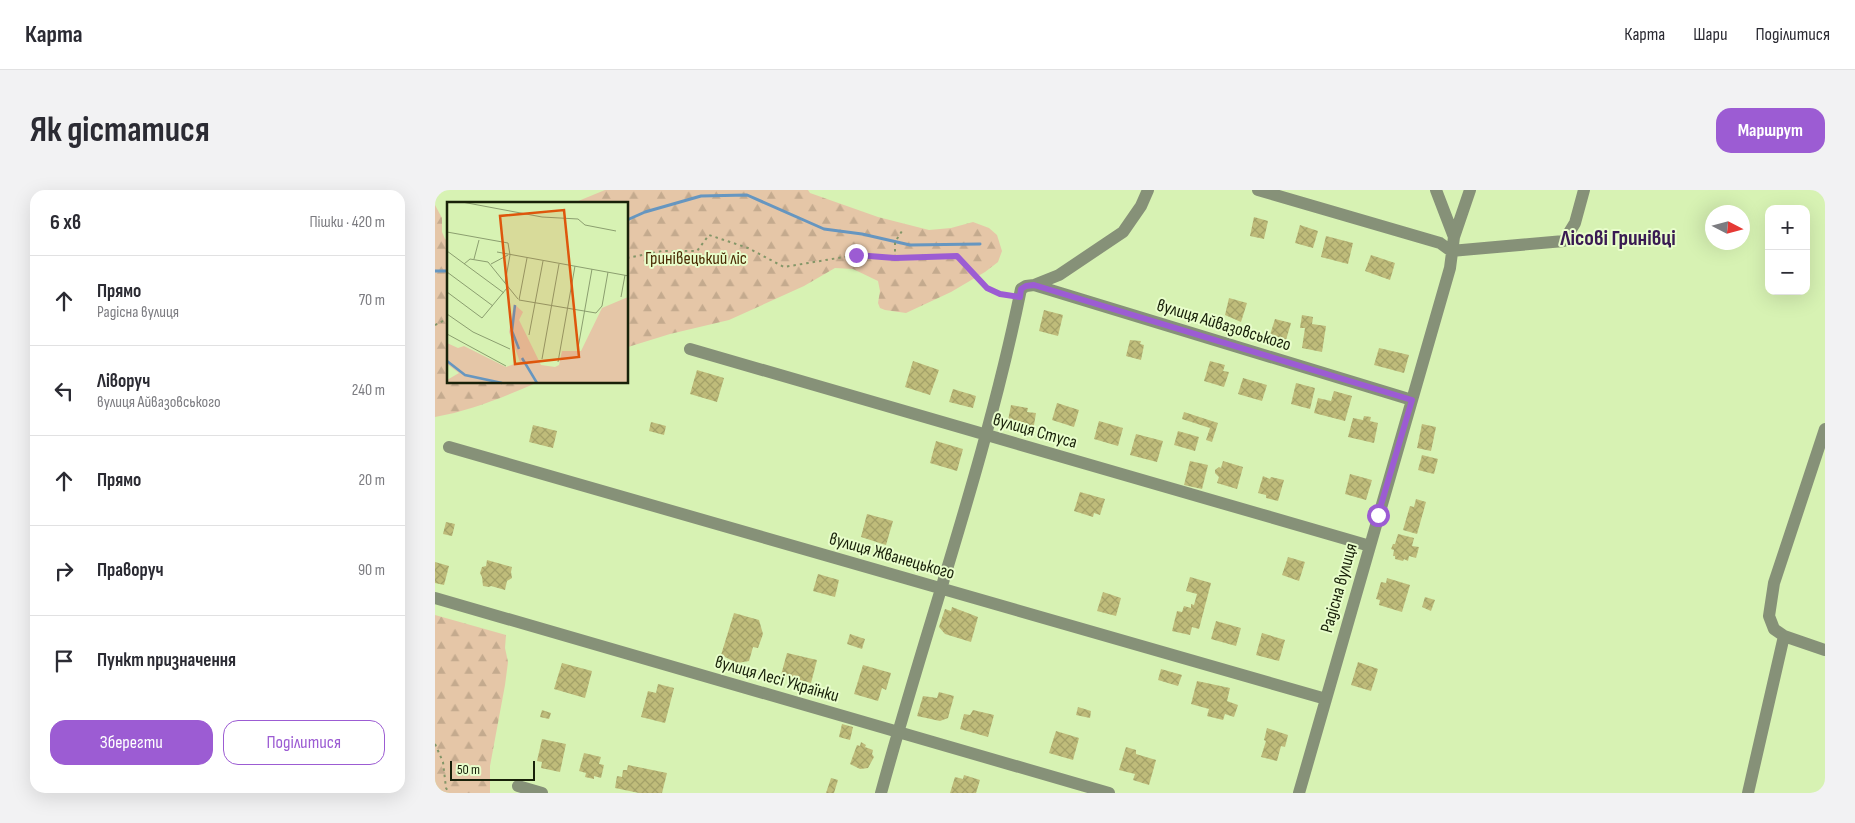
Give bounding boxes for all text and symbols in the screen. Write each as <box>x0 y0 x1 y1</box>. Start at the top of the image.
text: Карта <box>25 20 83 49</box>
text: Карта <box>1624 24 1665 45</box>
text: Шари <box>1693 24 1727 45</box>
text: Поділитися <box>1755 24 1830 45</box>
button: Маршрут <box>1716 108 1825 153</box>
text: Як дістатися <box>30 109 210 152</box>
inset map <box>447 202 629 384</box>
north arrow <box>1705 205 1750 250</box>
map controls <box>1765 205 1810 295</box>
button: + <box>1765 205 1810 250</box>
text: 6 хв <box>50 210 81 235</box>
text: Пішки · 420 m <box>309 213 385 232</box>
district label: Лісові Гринівці <box>1559 225 1676 252</box>
route end <box>845 244 868 267</box>
park label: Гринівецький ліс <box>645 248 747 269</box>
button: − <box>1765 250 1810 295</box>
text: Прямо <box>97 280 141 303</box>
icon: ahead <box>50 287 78 315</box>
text: 70 m <box>359 291 385 310</box>
street label: вулиця Айвазовського <box>1154 295 1294 355</box>
text: Радісна вулиця <box>97 303 179 322</box>
text: Ліворуч <box>97 370 150 393</box>
icon: left <box>50 377 78 405</box>
text: 240 m <box>352 381 385 400</box>
text: вулиця Айвазовського <box>97 393 221 412</box>
street label: вулиця Стуса <box>991 409 1080 453</box>
icon: ahead <box>50 467 78 495</box>
text: Прямо <box>97 469 141 492</box>
text: 20 m <box>358 471 385 490</box>
route start <box>1367 504 1390 527</box>
street label: вулиця Жванецького <box>827 528 957 584</box>
street label: Радісна вулиця <box>1316 541 1362 635</box>
icon: right <box>50 557 78 585</box>
text: Праворуч <box>97 559 164 582</box>
text: 90 m <box>358 561 385 580</box>
icon: arrive <box>50 647 78 675</box>
text: Пункт призначення <box>97 649 236 672</box>
street label: вулиця Лесі Українки <box>713 651 841 707</box>
button: Зберегти <box>50 720 213 765</box>
button: Поділитися <box>223 720 385 765</box>
scale bar <box>450 758 535 781</box>
text: 50 m <box>457 761 480 778</box>

